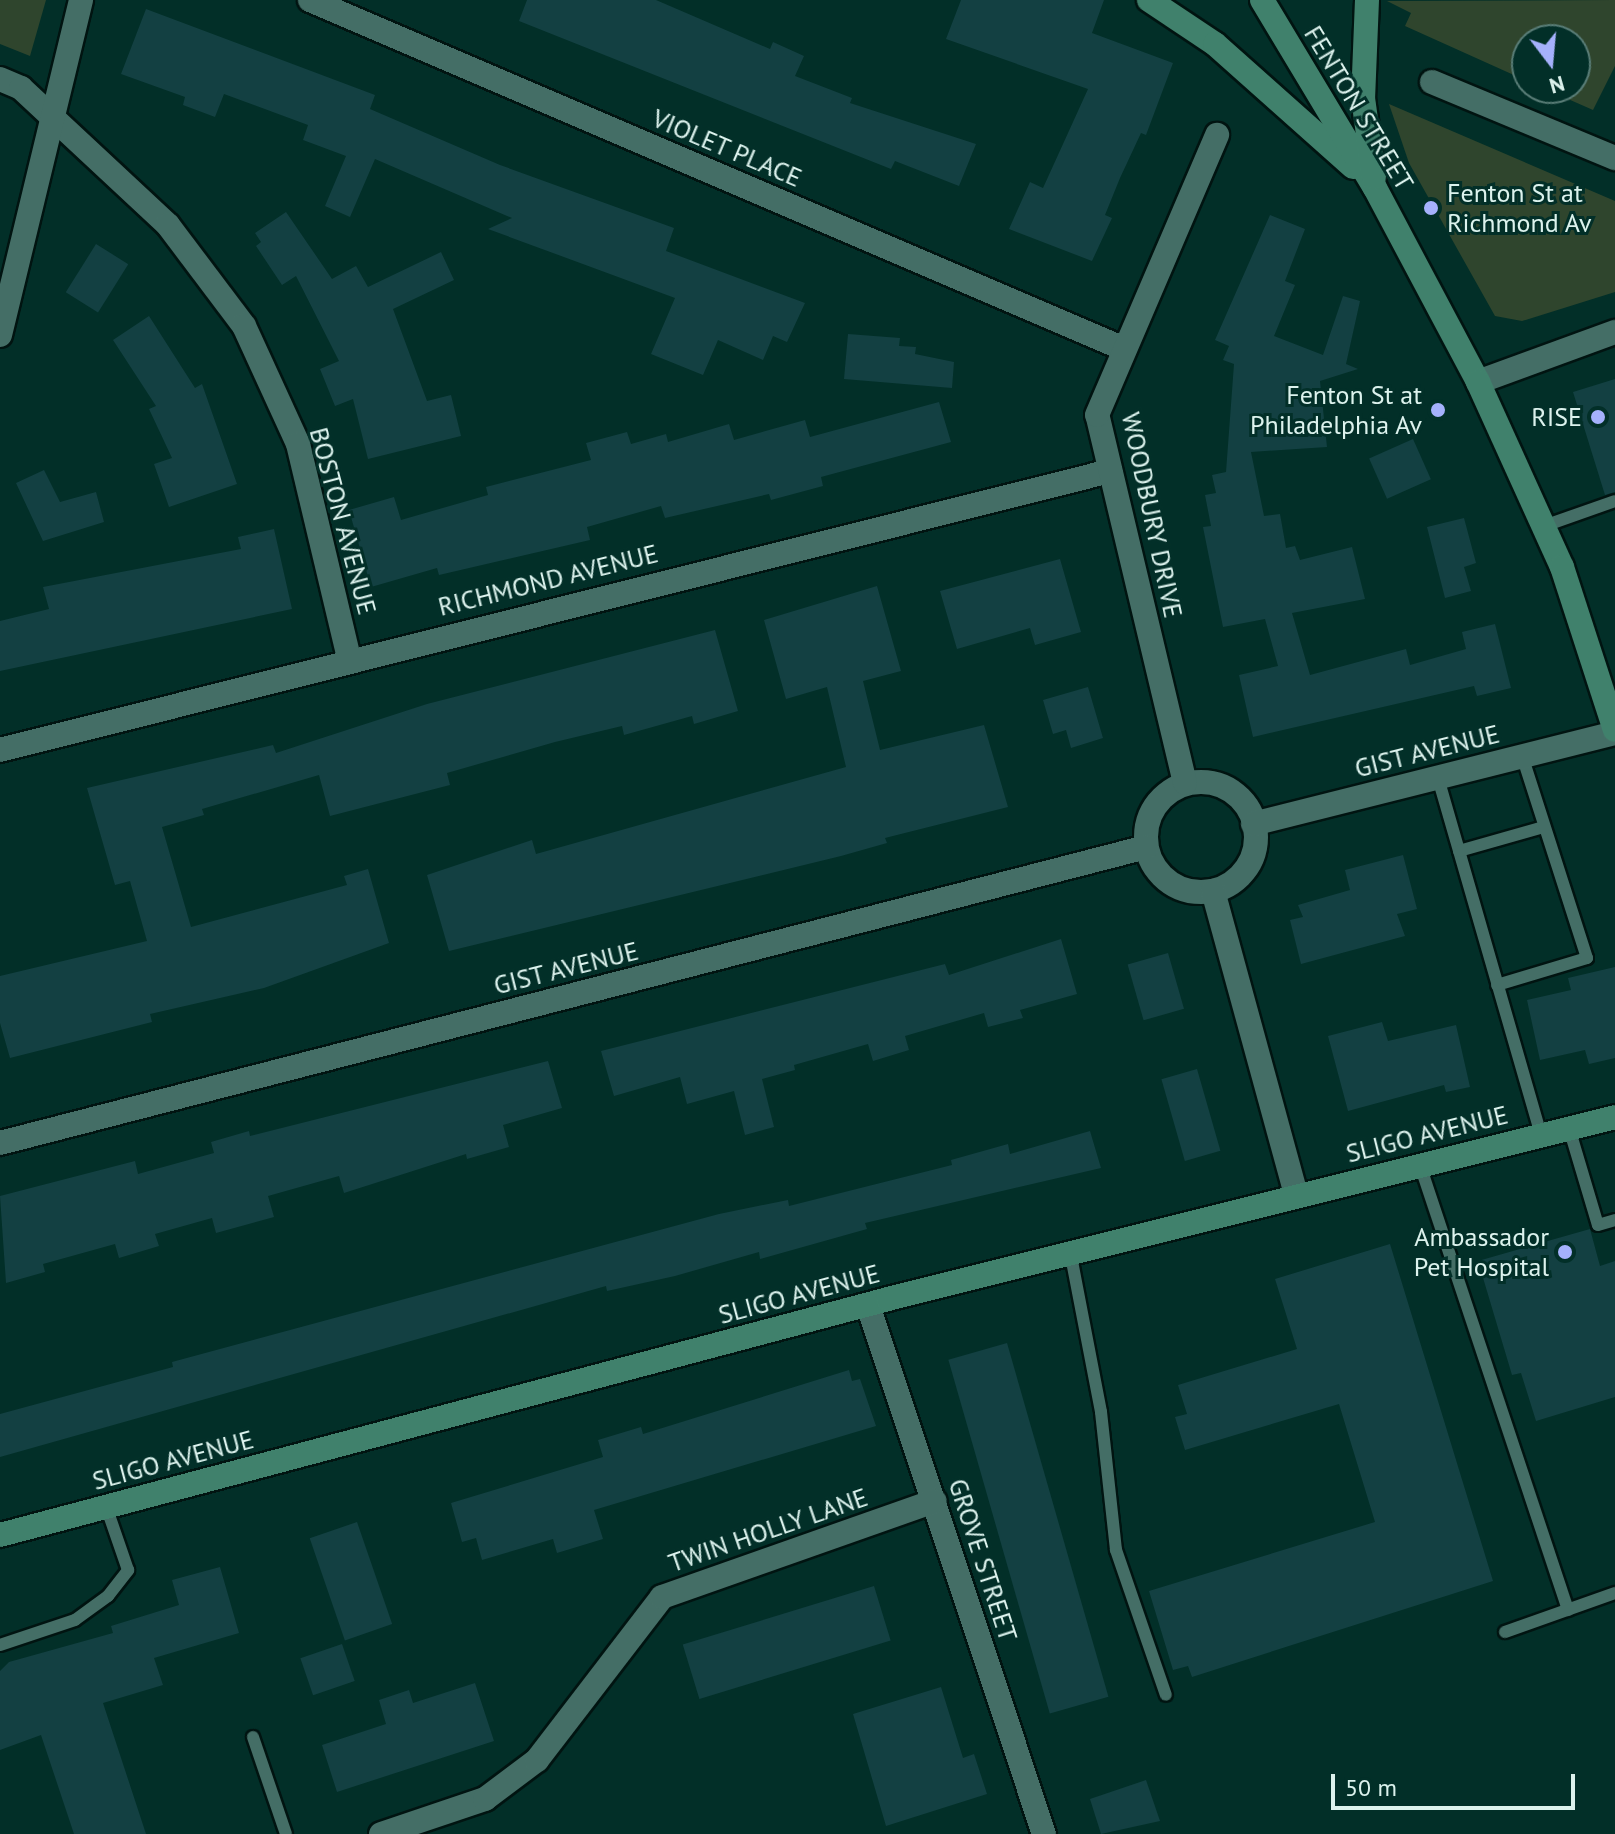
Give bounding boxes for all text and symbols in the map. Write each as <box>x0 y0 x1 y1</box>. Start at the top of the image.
street label: FENTON STREET <box>1298 20 1420 196</box>
north arrow <box>1511 24 1591 104</box>
text: N <box>1546 70 1568 101</box>
street label: VIOLET PLACE <box>647 102 807 194</box>
place label: Fenton St at Richmond Av <box>1447 177 1592 238</box>
marker: Fenton St at Richmond Av <box>1422 199 1440 217</box>
place label: Fenton St at Philadelphia Av <box>1249 379 1422 440</box>
marker: Fenton St at Philadelphia Av <box>1429 401 1447 419</box>
place label: RISE <box>1531 401 1582 433</box>
marker: RISE <box>1589 408 1607 426</box>
street label: WOODBURY DRIVE <box>1115 409 1189 621</box>
street label: BOSTON AVENUE <box>303 424 383 618</box>
street label: RICHMOND AVENUE <box>434 537 662 623</box>
street label: GIST AVENUE <box>1351 718 1503 784</box>
street label: GIST AVENUE <box>490 935 642 1001</box>
street label: SLIGO AVENUE <box>1342 1099 1512 1169</box>
place label: Ambassador Pet Hospital <box>1414 1221 1549 1282</box>
marker: Ambassador Pet Hospital <box>1556 1243 1574 1261</box>
street label: SLIGO AVENUE <box>715 1257 883 1331</box>
street label: SLIGO AVENUE <box>89 1423 257 1497</box>
street label: GROVE STREET <box>942 1475 1024 1645</box>
street label: TWIN HOLLY LANE <box>664 1481 872 1579</box>
scale bar <box>1335 1758 1579 1808</box>
text: 50 m <box>1345 1772 1397 1803</box>

